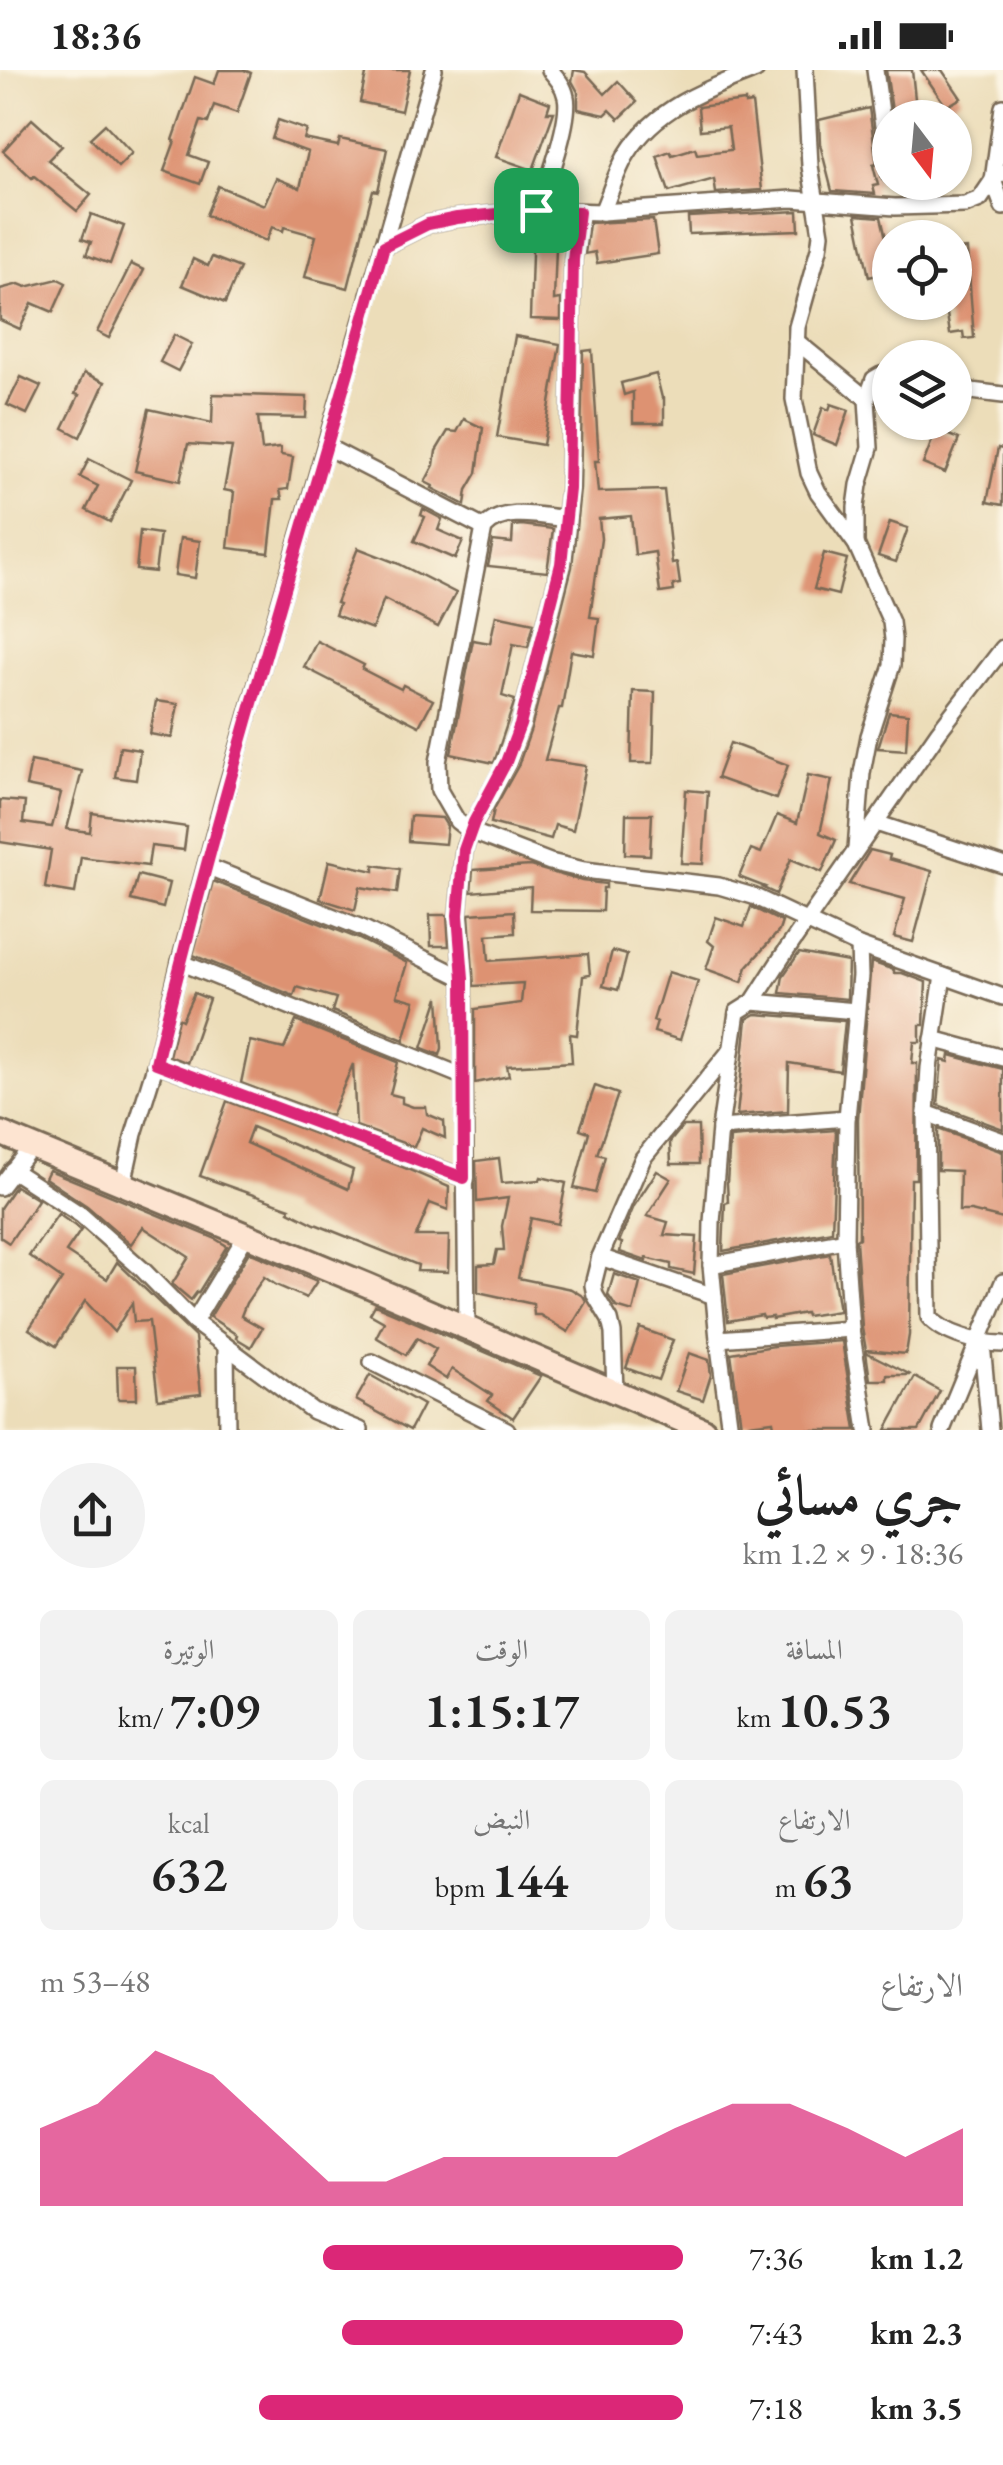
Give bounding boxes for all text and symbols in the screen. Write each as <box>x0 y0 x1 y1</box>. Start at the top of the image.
text: 18:36 <box>50 11 141 60</box>
north arrow <box>872 100 972 200</box>
map controls <box>872 100 972 440</box>
pin <box>494 168 579 253</box>
icon: arrive <box>509 183 564 238</box>
button: locate <box>872 220 972 320</box>
button: layers <box>872 340 972 440</box>
text: جري مسائي <box>755 1459 963 1530</box>
button: share <box>40 1463 145 1568</box>
text: 18:36 · 9 × 1.2 km <box>743 1532 963 1574</box>
text: الوتيرة <box>163 1631 215 1667</box>
text: الوقت <box>475 1631 528 1667</box>
text: المسافة <box>786 1631 843 1667</box>
text: 7:09 <box>169 1677 260 1742</box>
text: 1:15:17 <box>424 1677 579 1742</box>
text: 10.53 <box>777 1677 892 1742</box>
text: /km <box>118 1699 169 1735</box>
text: km <box>737 1699 777 1735</box>
text: النبض <box>473 1801 530 1837</box>
text: الارتفاع <box>778 1801 851 1837</box>
text: kcal <box>168 1805 210 1841</box>
text: 632 <box>150 1841 227 1906</box>
text: 144 <box>491 1847 568 1912</box>
text: 63 <box>802 1847 854 1912</box>
text: bpm <box>435 1869 491 1905</box>
text: m <box>775 1869 802 1905</box>
text: 48–53 m <box>40 1960 150 2002</box>
text: الارتفاع <box>880 1964 963 2006</box>
text: 7:36 <box>749 2237 803 2279</box>
text: 1.2 km <box>870 2237 963 2279</box>
text: 7:43 <box>749 2312 803 2354</box>
text: 2.3 km <box>870 2312 963 2354</box>
text: 7:18 <box>749 2387 803 2429</box>
text: 3.5 km <box>870 2387 963 2429</box>

